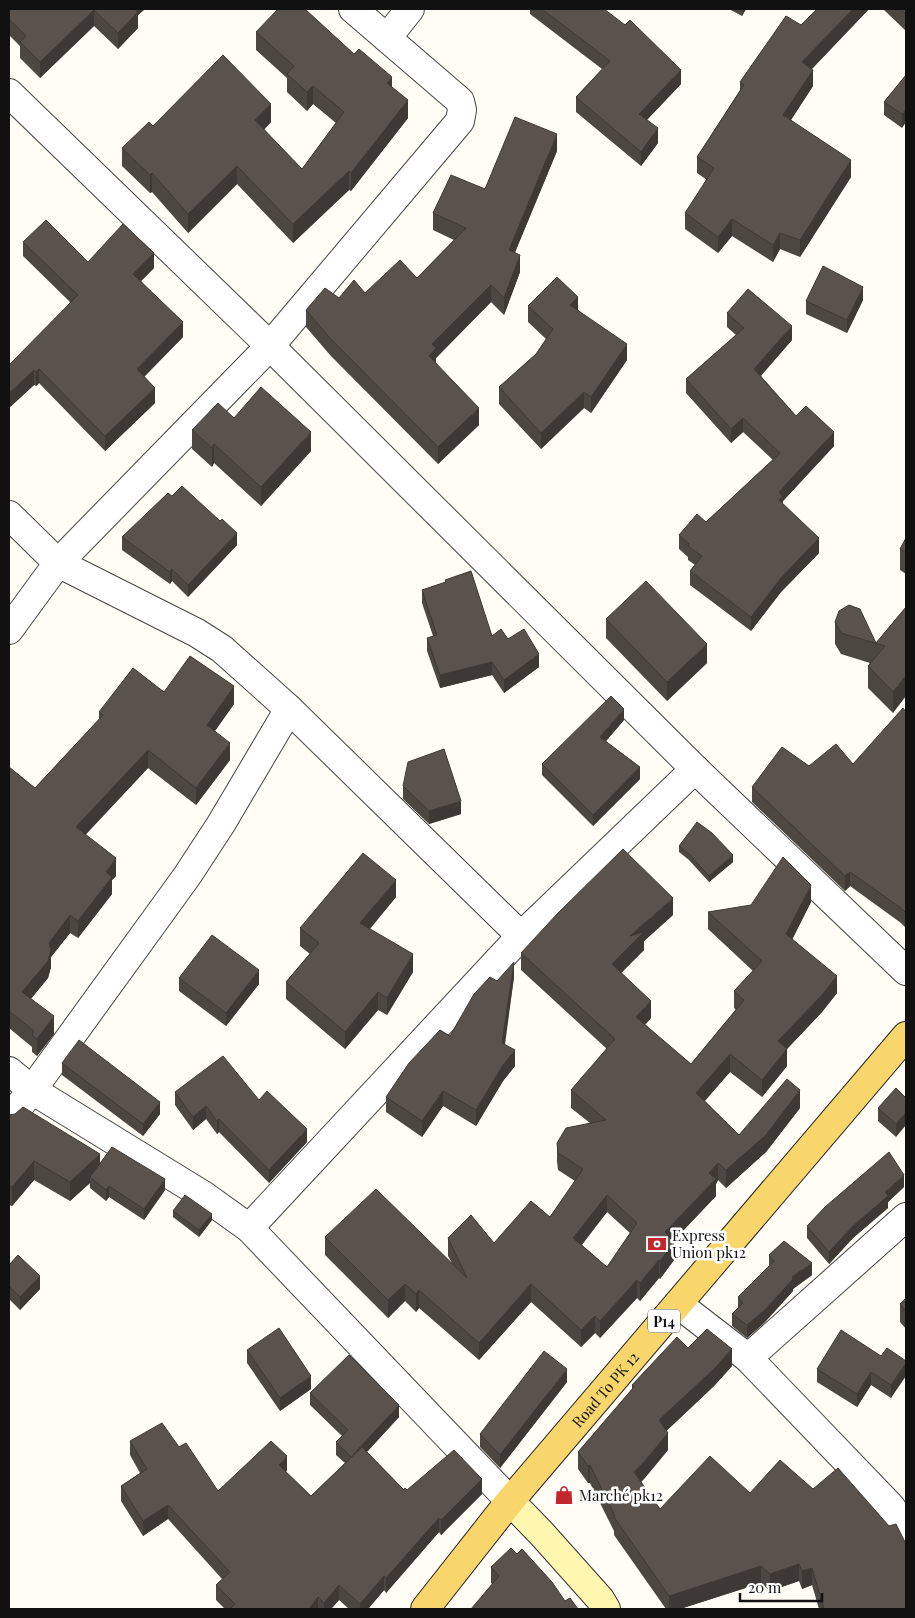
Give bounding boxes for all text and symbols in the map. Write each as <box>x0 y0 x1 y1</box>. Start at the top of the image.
place label: Express Union pk12 <box>672 1225 746 1262</box>
bank icon: Express Union pk12 <box>646 1233 668 1255</box>
road number: P14 <box>648 1310 680 1332</box>
street label: Road To PK 12 <box>567 1347 643 1431</box>
shop icon: Marché pk12 <box>553 1484 575 1506</box>
place label: Marché pk12 <box>579 1485 663 1505</box>
scale bar <box>740 1570 822 1602</box>
text: 20 m <box>748 1577 782 1597</box>

